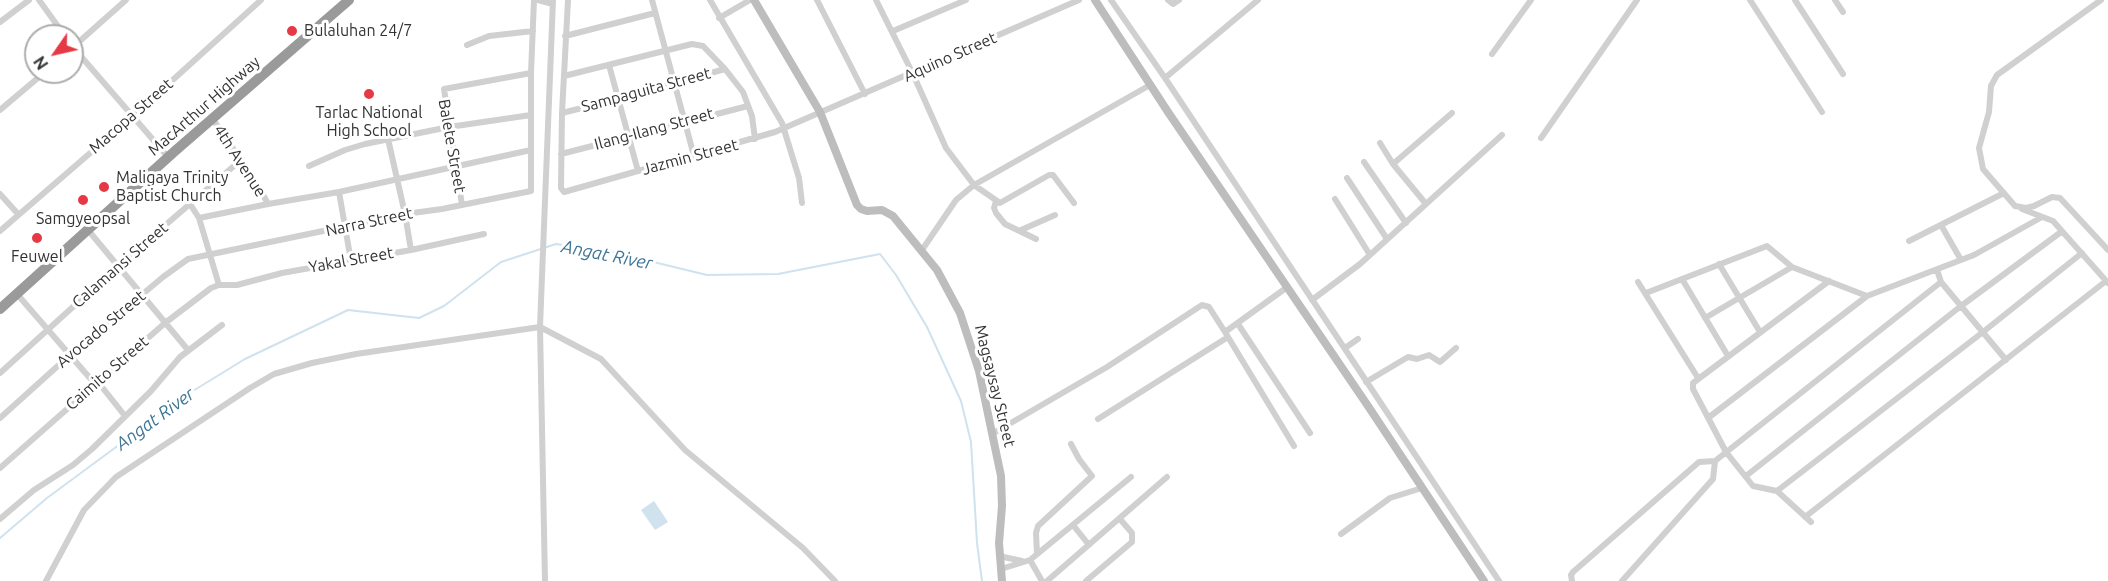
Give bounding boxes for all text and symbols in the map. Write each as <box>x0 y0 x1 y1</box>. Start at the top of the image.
place label: Bulaluhan 24/7 <box>304 21 412 41</box>
north arrow <box>24 24 84 84</box>
marker: Bulaluhan 24/7 <box>285 24 299 38</box>
street label: Aquino Street <box>901 28 999 86</box>
street label: MacArthur Highway <box>144 52 264 160</box>
text: N <box>30 53 52 73</box>
street label: Sampaguita Street <box>579 64 713 116</box>
street label: Macopa Street <box>85 74 177 158</box>
marker: Tarlac National High School <box>362 87 376 101</box>
street label: Balete Street <box>434 98 470 194</box>
place label: Tarlac National High School <box>316 103 422 141</box>
street label: Ilang-Ilang Street <box>592 104 716 154</box>
street label: 4th Avenue <box>210 121 270 201</box>
street label: Jazmin Street <box>640 135 740 179</box>
place label: Maligaya Trinity Baptist Church <box>116 168 229 206</box>
marker: Maligaya Trinity Baptist Church <box>97 180 111 194</box>
marker: Samgyeopsal <box>76 193 90 207</box>
street label: Narra Street <box>324 203 414 241</box>
place label: Samgyeopsal <box>36 209 130 229</box>
street label: Calamansi Street <box>68 218 172 312</box>
marker: Feuwel <box>30 231 44 245</box>
water label: Angat River <box>560 236 654 274</box>
street label: Yakal Street <box>307 243 395 277</box>
place label: Feuwel <box>11 247 63 267</box>
street label: Avocado Street <box>53 286 149 372</box>
street label: Magsaysay Street <box>971 323 1019 449</box>
street label: Caimito Street <box>62 332 152 414</box>
water label: Angat River <box>111 383 199 455</box>

